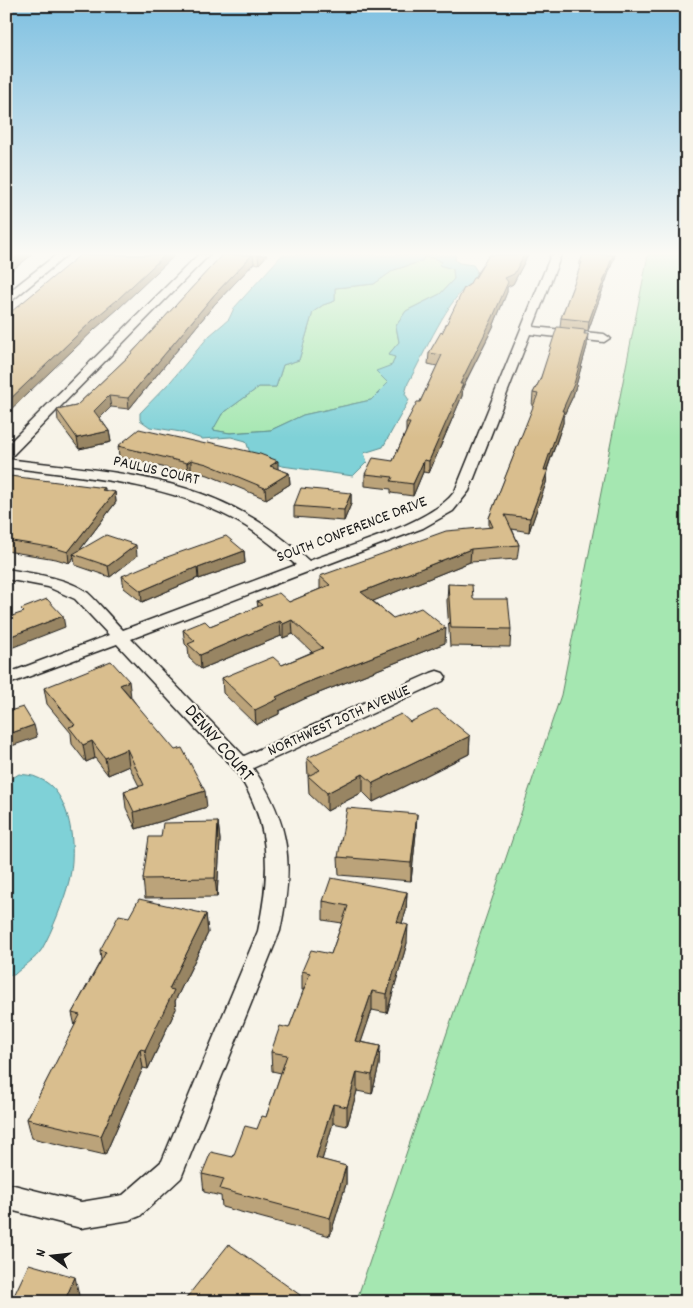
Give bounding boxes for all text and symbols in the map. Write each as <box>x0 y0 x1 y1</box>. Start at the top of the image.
street label: PAULUS COURT <box>111 450 202 492</box>
street label: SOUTH CONFERENCE DRIVE <box>273 490 431 569</box>
street label: NORTHWEST 20TH AVENUE <box>264 679 414 763</box>
street label: DENNY COURT <box>177 699 260 789</box>
north arrow <box>28 1230 78 1280</box>
text: N <box>31 1247 52 1259</box>

